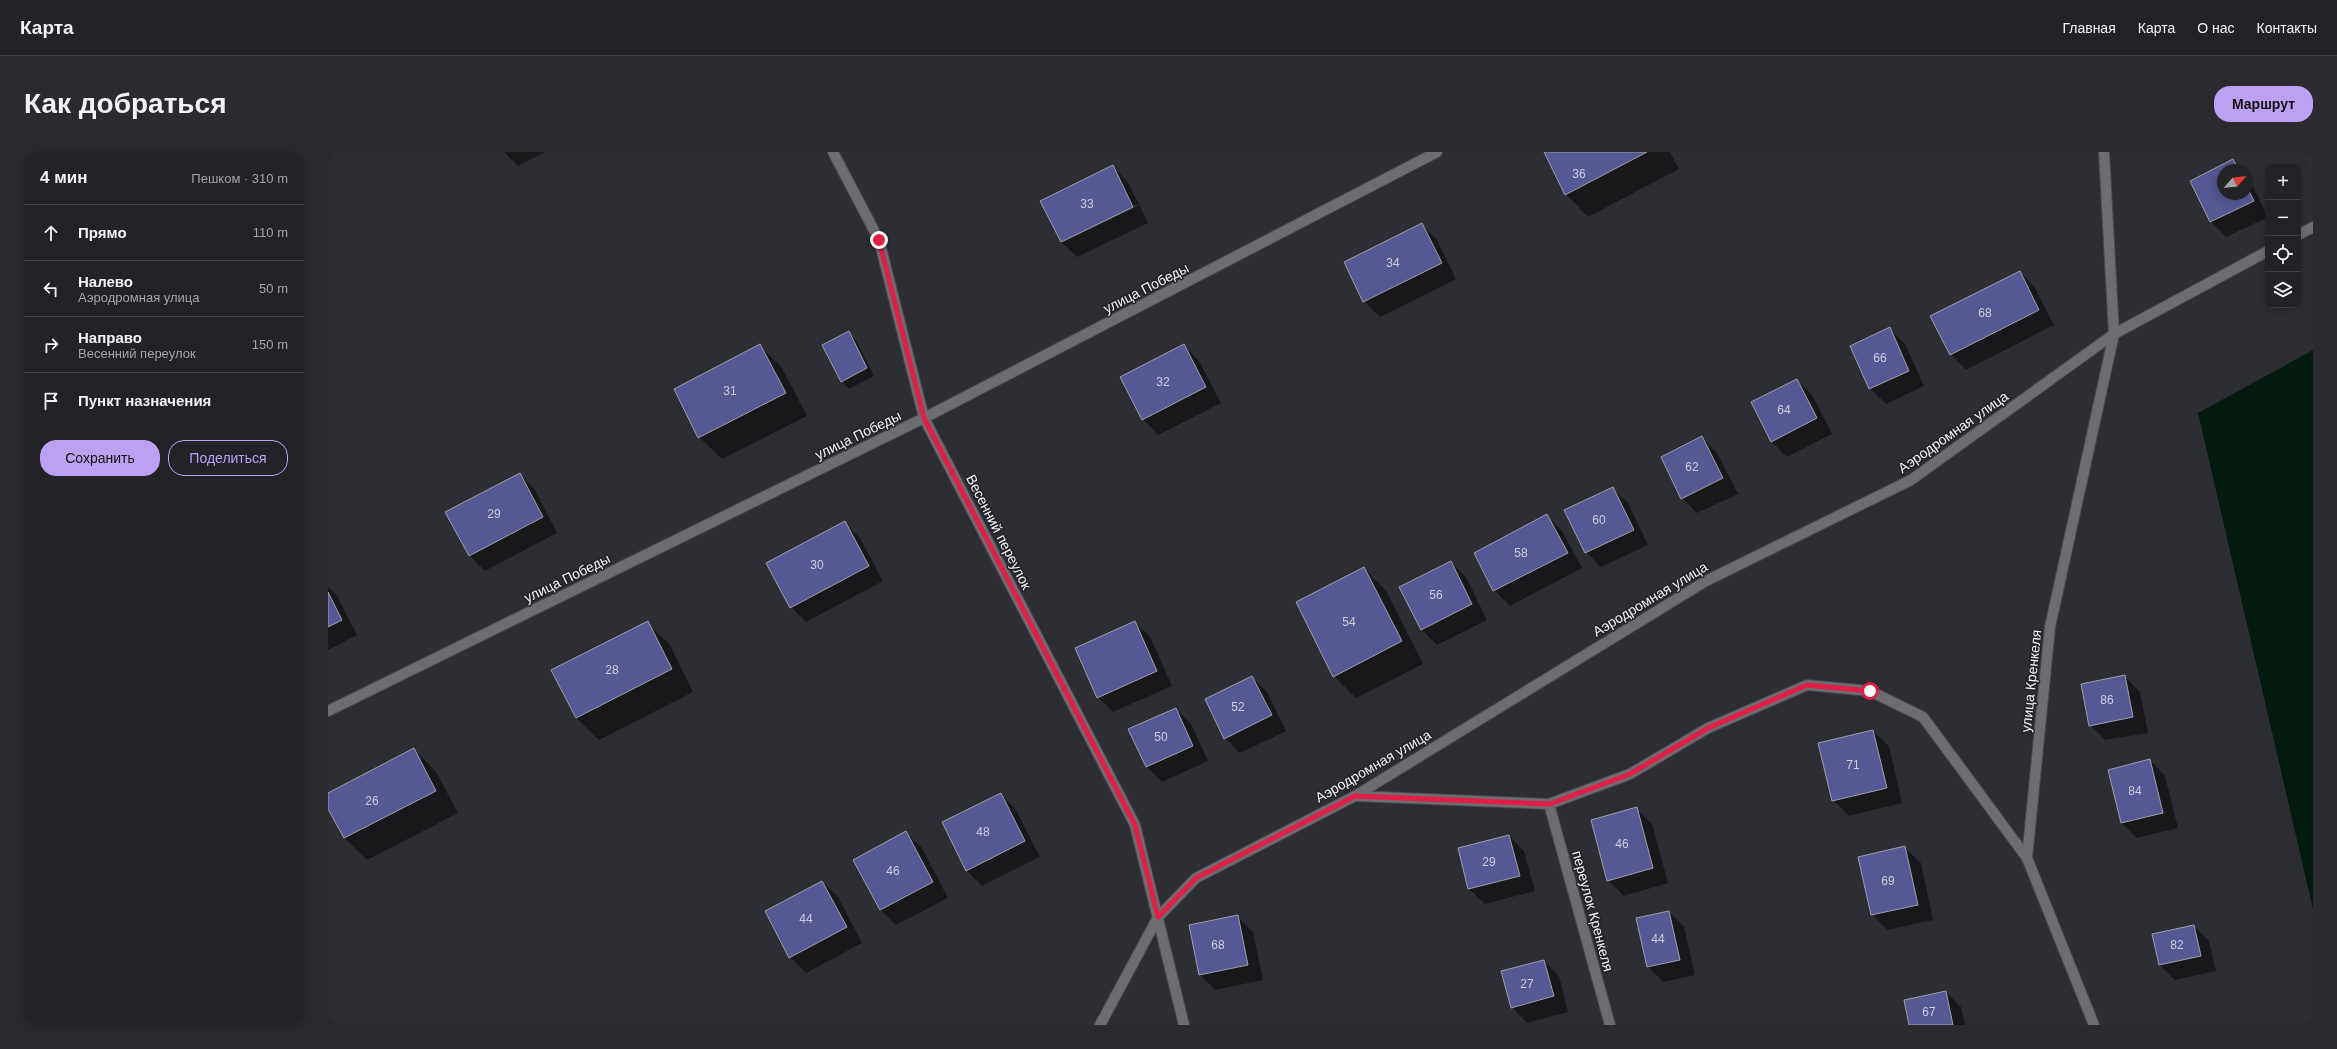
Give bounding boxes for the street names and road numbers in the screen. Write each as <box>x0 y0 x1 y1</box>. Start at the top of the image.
street label: улица Победы <box>1101 260 1191 316</box>
street label: Аэродромная улица <box>1895 388 2011 476</box>
street label: улица Победы <box>812 407 904 463</box>
street label: Весенний переулок <box>963 472 1035 593</box>
street label: улица Победы <box>521 550 613 606</box>
street label: Аэродромная улица <box>1590 558 1710 640</box>
street label: улица Кренкеля <box>2018 629 2044 733</box>
street label: Аэродромная улица <box>1312 726 1434 806</box>
street label: переулок Кренкеля <box>1569 849 1617 973</box>

